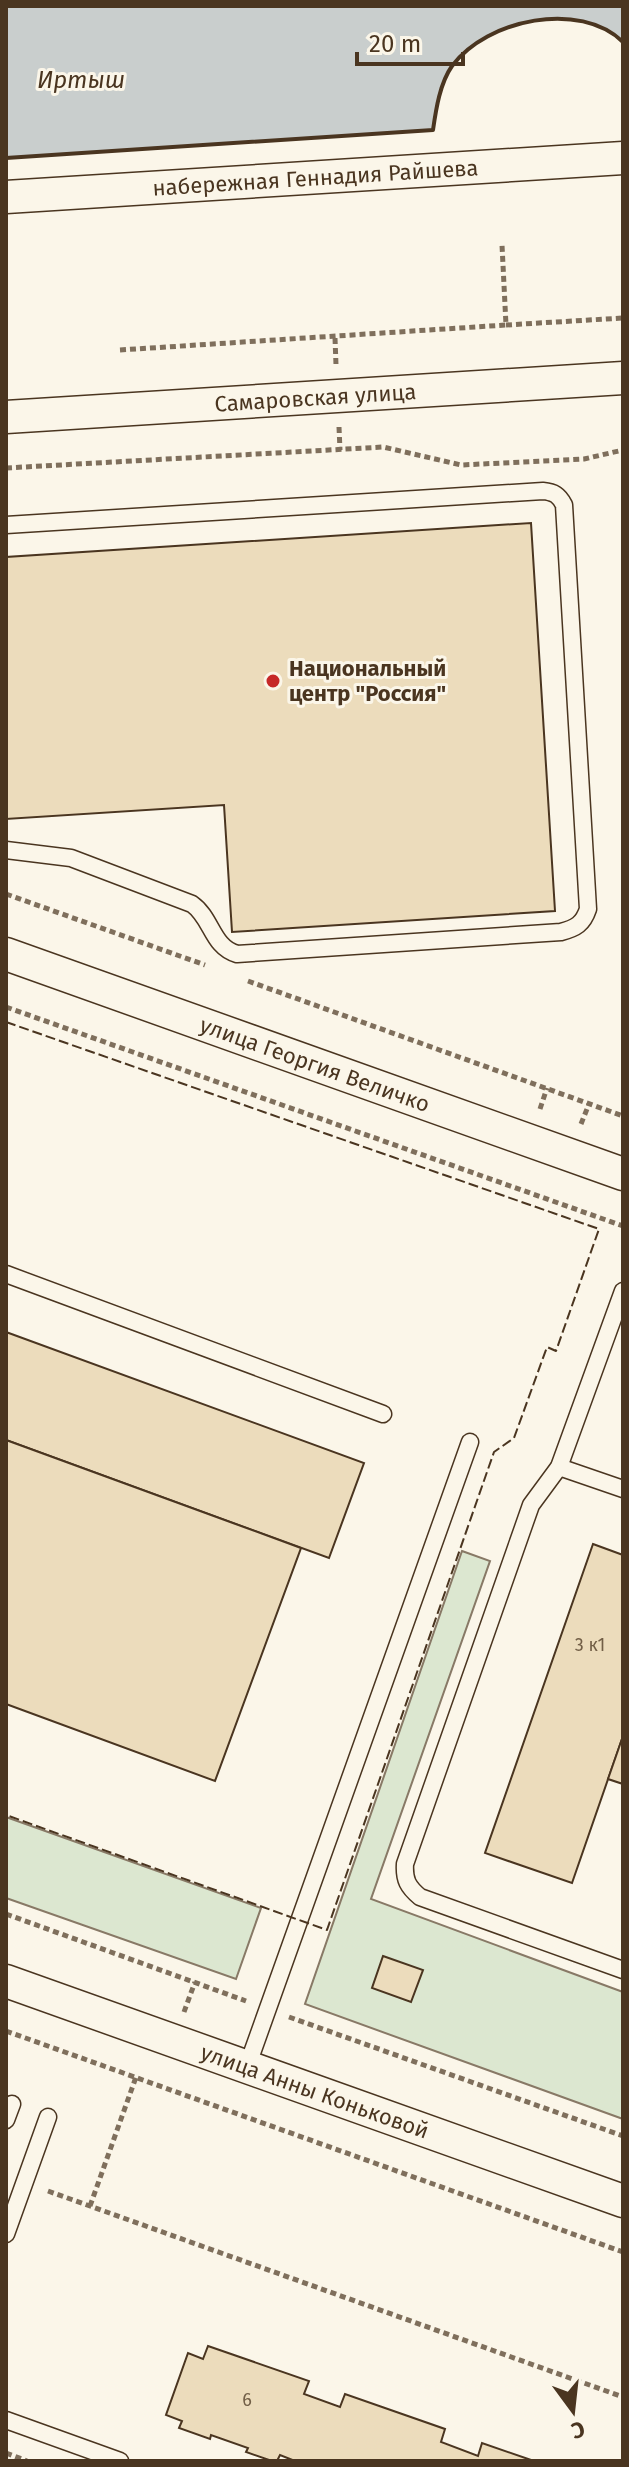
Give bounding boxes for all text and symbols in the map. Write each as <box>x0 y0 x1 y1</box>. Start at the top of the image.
scale bar <box>357 16 463 66</box>
text: 20 m <box>369 30 421 58</box>
water label: Иртыш <box>37 66 125 94</box>
street label: набережная Геннадия Райшева <box>152 154 479 201</box>
street label: Самаровская улица <box>214 378 417 417</box>
place label: Национальный центр "Россия" <box>289 655 446 707</box>
marker: Национальный центр "Россия" <box>264 672 282 690</box>
street label: улица Георгия Величко <box>196 1011 433 1118</box>
house number: 3 к1 <box>575 1634 605 1656</box>
street label: улица Анны Коньковой <box>197 2038 433 2144</box>
north arrow <box>533 2371 613 2451</box>
house number: 6 <box>242 2389 252 2411</box>
text: С <box>568 2415 588 2445</box>

